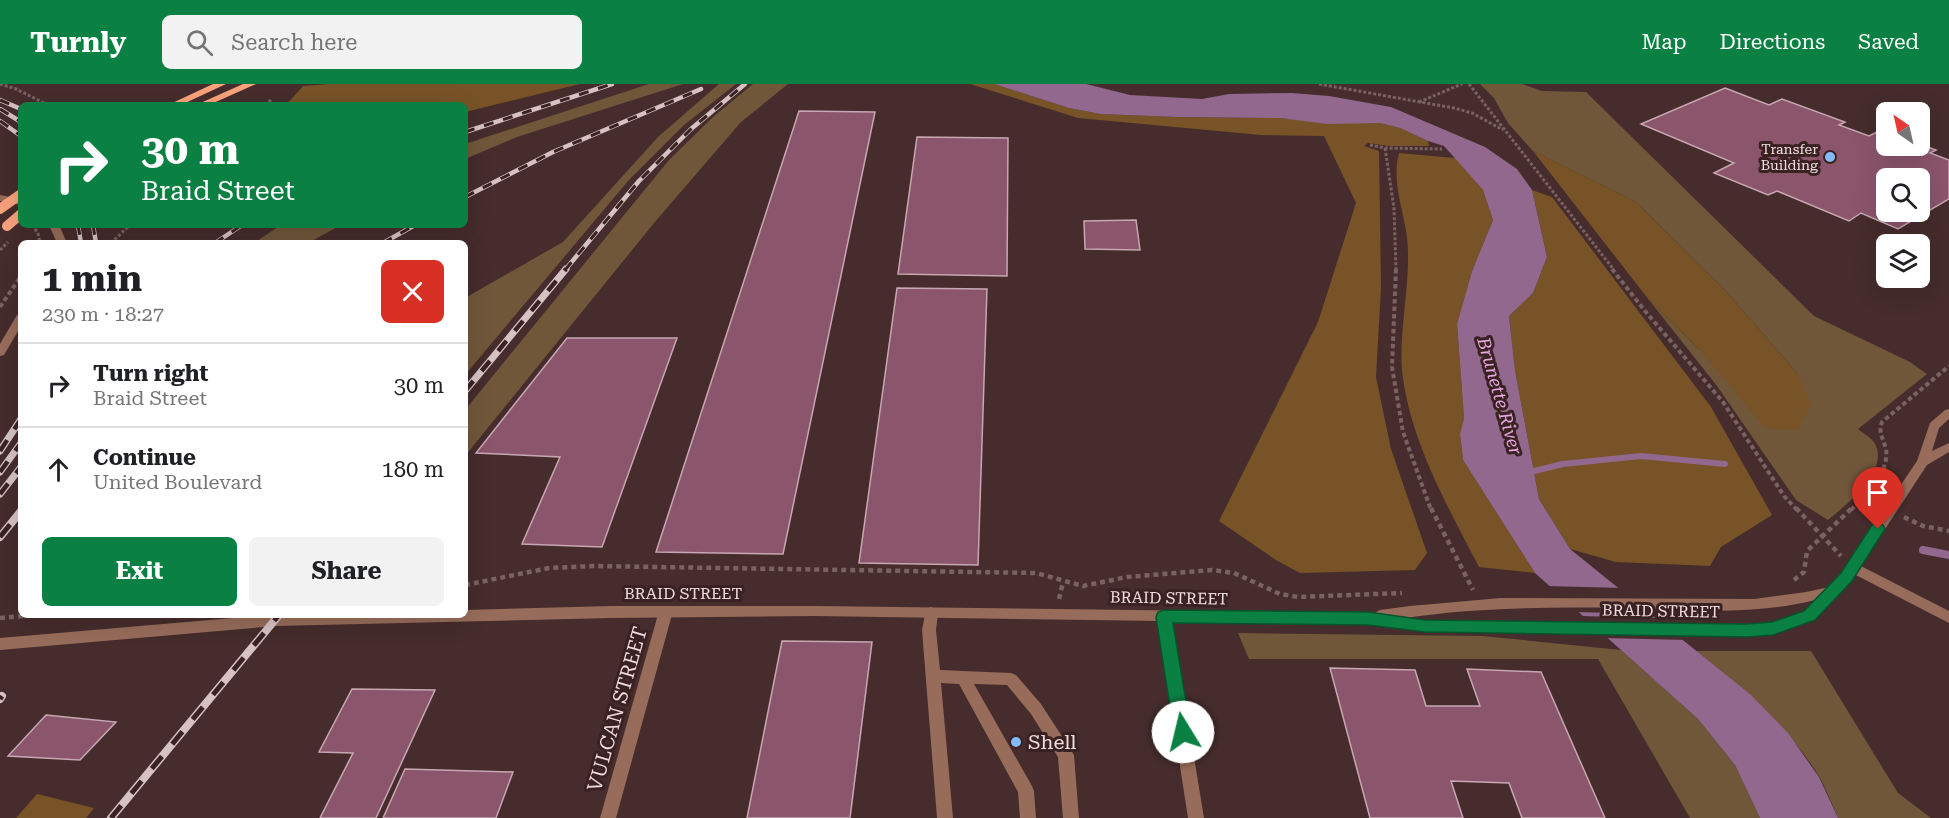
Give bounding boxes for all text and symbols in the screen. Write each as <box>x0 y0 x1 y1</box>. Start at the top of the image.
search box <box>162 15 582 69</box>
text: Turnly <box>30 26 126 59</box>
icon: search <box>183 26 216 59</box>
text: Search here <box>231 30 357 55</box>
text: Map <box>1642 30 1686 54</box>
text: Directions <box>1719 30 1825 54</box>
text: Saved <box>1858 30 1919 54</box>
north arrow <box>1876 102 1930 156</box>
map controls <box>1876 102 1930 288</box>
text: 30 m <box>141 125 239 174</box>
icon: right <box>42 126 120 204</box>
place label: Transfer Building <box>1761 141 1818 173</box>
marker: Transfer Building <box>1823 150 1837 164</box>
button: search <box>1876 168 1930 222</box>
text: Braid Street <box>141 175 295 207</box>
button: layers <box>1876 234 1930 288</box>
text: 1 min <box>42 258 142 300</box>
button: close <box>381 260 444 323</box>
text: 230 m · 18:27 <box>42 302 164 326</box>
water label: Brunette River <box>1473 334 1527 458</box>
text: Turn right <box>93 361 208 386</box>
icon: right <box>42 369 75 402</box>
text: 30 m <box>394 373 444 398</box>
text: Braid Street <box>93 386 207 410</box>
text: Continue <box>93 445 196 470</box>
icon: ahead <box>42 453 75 486</box>
text: 180 m <box>381 457 444 482</box>
pin <box>1852 467 1903 529</box>
text: United Boulevard <box>93 470 262 494</box>
icon: arrive <box>1861 476 1894 509</box>
button: Exit <box>42 537 237 606</box>
button: Share <box>249 537 444 606</box>
street label: BRAID STREET <box>624 584 742 603</box>
street label: BRAID STREET <box>1110 587 1229 609</box>
street label: BRAID STREET <box>1602 600 1721 622</box>
street label: VULCAN STREET <box>582 624 652 794</box>
position arrow <box>1151 700 1215 764</box>
place label: Shell <box>1028 730 1077 754</box>
marker: Shell <box>1009 735 1023 749</box>

